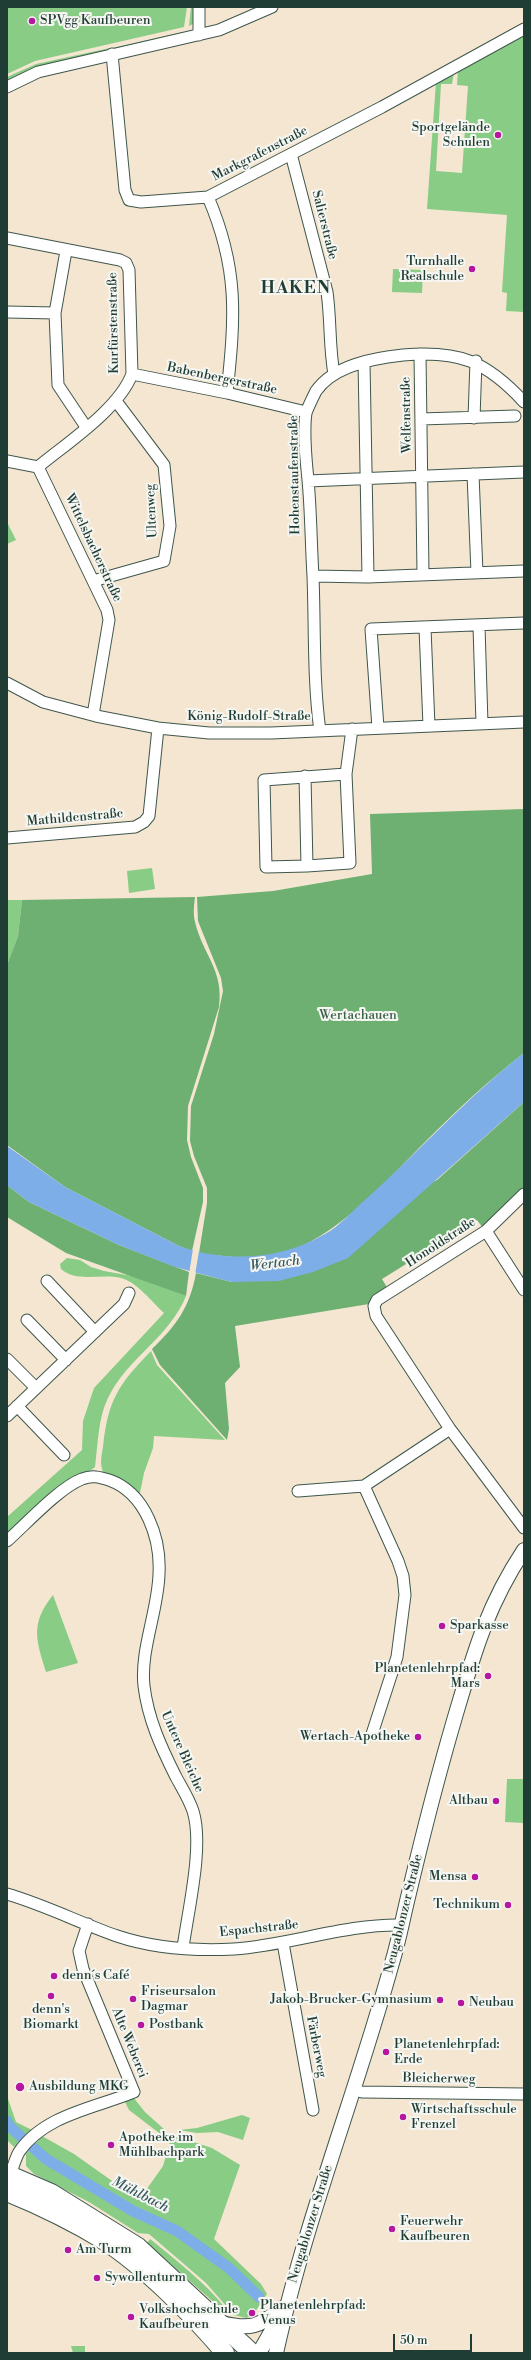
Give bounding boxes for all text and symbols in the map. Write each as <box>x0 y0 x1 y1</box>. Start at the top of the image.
place label: SPVgg Kaufbeuren <box>40 13 151 29</box>
marker: SPVgg Kaufbeuren <box>27 16 37 26</box>
place label: Sportgelände Schulen <box>412 120 490 151</box>
street label: Markgrafenstraße <box>210 123 310 185</box>
marker: Sportgelände Schulen <box>493 130 503 140</box>
street label: Salierstraße <box>308 189 340 261</box>
place label: Turnhalle Realschule <box>400 254 464 285</box>
marker: Turnhalle Realschule <box>467 264 477 274</box>
street label: Kurfürstenstraße <box>105 272 123 374</box>
district label: HAKEN <box>261 279 331 299</box>
street label: Babenbergerstraße <box>166 360 278 398</box>
street label: Welfenstraße <box>399 377 415 453</box>
street label: Hohenstaufenstraße <box>286 415 304 535</box>
street label: Ultenweg <box>143 483 161 539</box>
street label: Wittelsbacherstraße <box>61 491 125 605</box>
street label: König-Rudolf-Straße <box>187 709 311 725</box>
street label: Mathildenstraße <box>26 806 124 830</box>
park label: Wertachauen <box>319 1008 397 1024</box>
street label: Honoldstraße <box>403 1215 479 1271</box>
water label: Wertach <box>249 1253 301 1275</box>
place label: Sparkasse <box>450 1618 509 1634</box>
marker: Sparkasse <box>437 1621 447 1631</box>
place label: Planetenlehrpfad: Mars <box>374 1661 480 1692</box>
marker: Planetenlehrpfad: Mars <box>483 1671 493 1681</box>
street label: Untere Bleiche <box>157 1709 207 1795</box>
place label: Wertach-Apotheke <box>300 1729 410 1745</box>
marker: Wertach-Apotheke <box>413 1732 423 1742</box>
place label: Altbau <box>449 1793 488 1809</box>
marker: Altbau <box>491 1796 501 1806</box>
street label: Neugablonzer Straße <box>382 1853 426 1975</box>
place label: Mensa <box>429 1869 467 1885</box>
marker: Mensa <box>470 1872 480 1882</box>
place label: Technikum <box>433 1897 500 1913</box>
marker: Technikum <box>503 1900 513 1910</box>
street label: Espachstraße <box>219 1917 299 1941</box>
place label: denn´s Café <box>62 1968 130 1984</box>
marker: denn´s Café <box>49 1971 59 1981</box>
place label: Friseursalon Dagmar <box>141 1984 216 2015</box>
marker: denn's Biomarkt <box>46 1991 56 2001</box>
place label: Jakob-Brucker-Gymnasium <box>270 1992 432 2008</box>
marker: Friseursalon Dagmar <box>128 1994 138 2004</box>
marker: Jakob-Brucker-Gymnasium <box>435 1995 445 2005</box>
place label: Neubau <box>469 1995 514 2011</box>
marker: Neubau <box>456 1998 466 2008</box>
place label: denn's Biomarkt <box>23 2002 79 2033</box>
street label: Alte Weberei <box>108 2006 150 2080</box>
street label: Färberweg <box>302 2015 330 2079</box>
place label: Postbank <box>149 2017 203 2033</box>
marker: Postbank <box>136 2020 146 2030</box>
place label: Planetenlehrpfad: Erde <box>394 2037 500 2068</box>
marker: Planetenlehrpfad: Erde <box>381 2047 391 2057</box>
street label: Bleicherweg <box>402 2071 476 2087</box>
place label: Ausbildung MKG <box>29 2079 129 2095</box>
marker: Ausbildung MKG <box>14 2081 26 2093</box>
place label: Wirtschaftsschule Frenzel <box>411 2102 517 2133</box>
marker: Wirtschaftsschule Frenzel <box>398 2112 408 2122</box>
place label: Apotheke im Mühlbachpark <box>119 2130 204 2161</box>
marker: Apotheke im Mühlbachpark <box>106 2140 116 2150</box>
street label: Neugablonzer Straße <box>286 2163 336 2285</box>
water label: Mühlbach <box>109 2174 171 2216</box>
place label: Feuerwehr Kaufbeuren <box>400 2214 470 2245</box>
marker: Feuerwehr Kaufbeuren <box>387 2224 397 2234</box>
place label: Am Turm <box>76 2242 132 2258</box>
marker: Am Turm <box>63 2245 73 2255</box>
place label: Sywollenturm <box>105 2270 186 2286</box>
marker: Sywollenturm <box>92 2273 102 2283</box>
place label: Planetenlehrpfad: Venus <box>260 2298 366 2329</box>
place label: Volkshochschule Kaufbeuren <box>139 2302 238 2333</box>
marker: Planetenlehrpfad: Venus <box>247 2308 257 2318</box>
marker: Volkshochschule Kaufbeuren <box>126 2312 136 2322</box>
scale bar <box>395 2326 474 2352</box>
text: 50 m <box>400 2333 428 2348</box>

